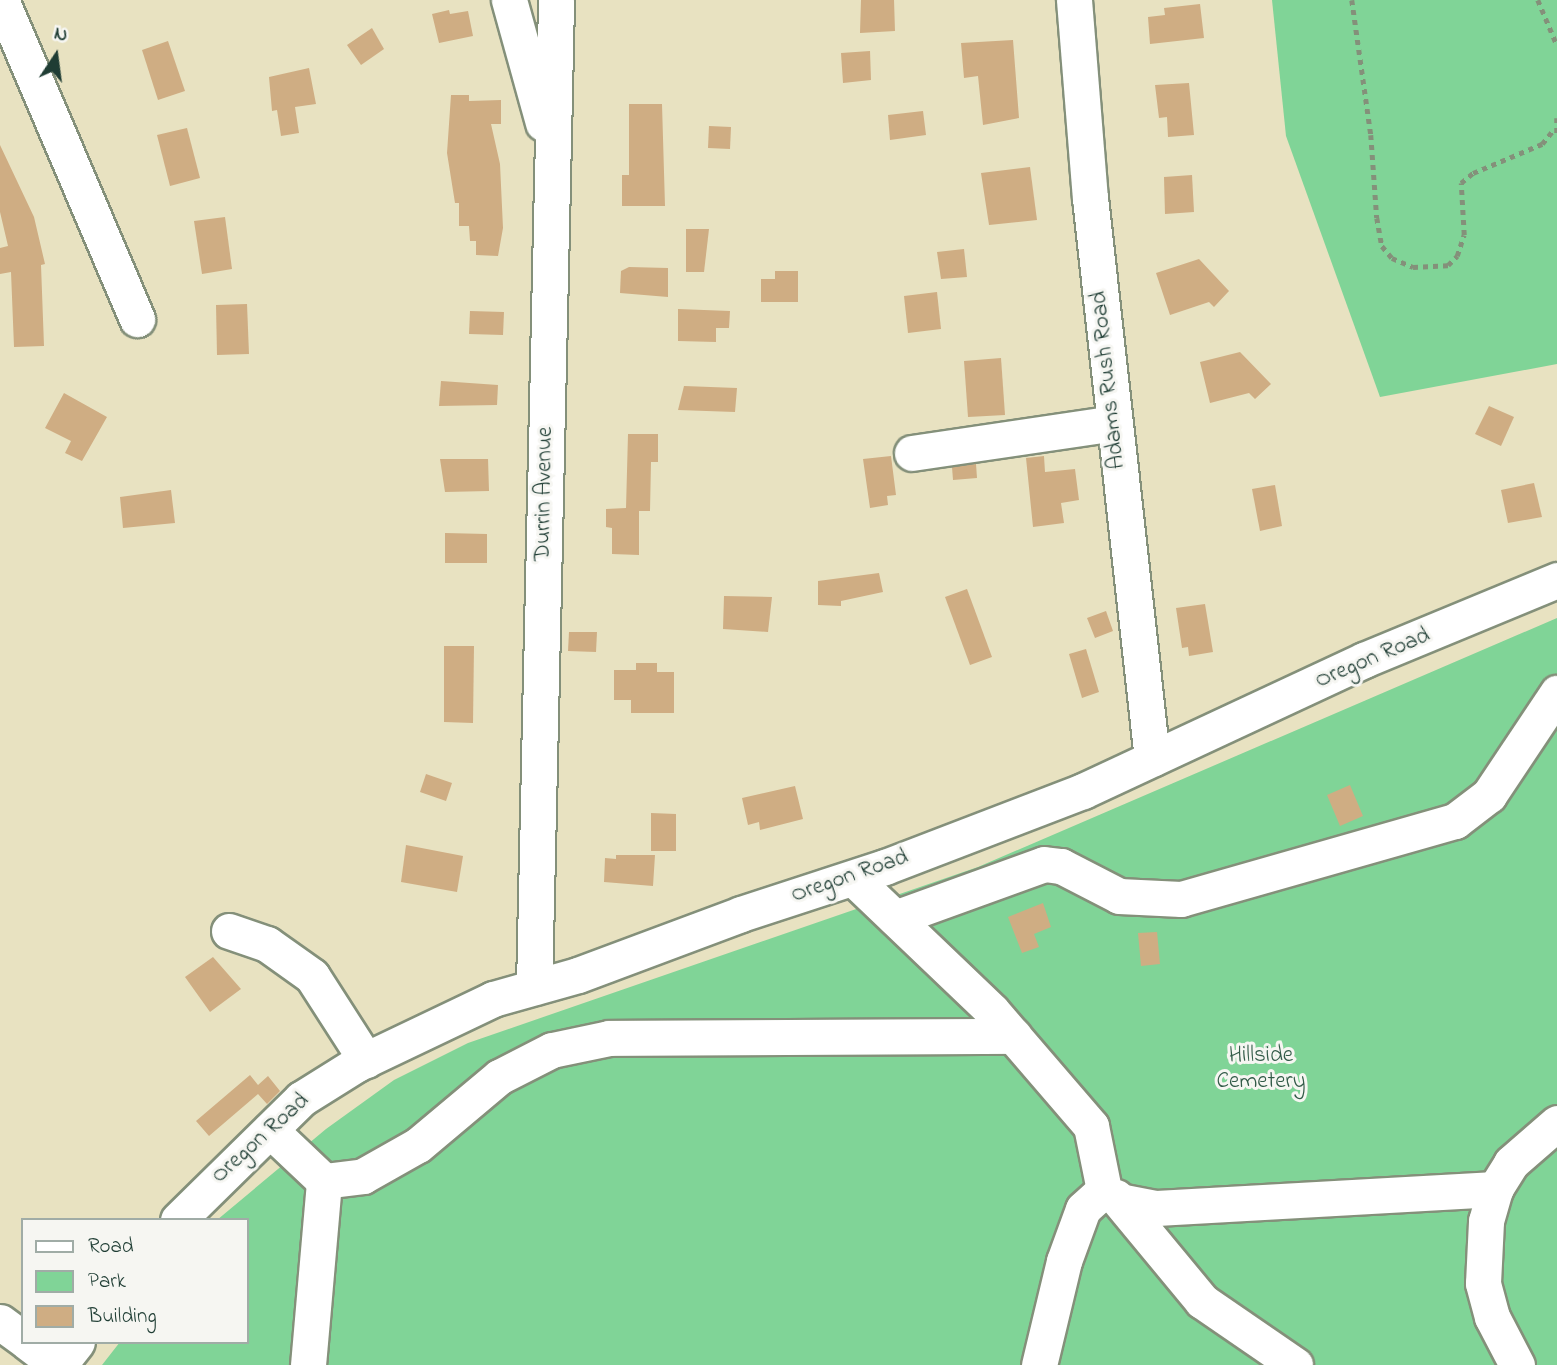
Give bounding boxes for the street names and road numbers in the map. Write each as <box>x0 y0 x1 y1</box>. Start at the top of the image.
street label: Adams Rush Road <box>1086 290 1132 470</box>
street label: Durrin Avenue <box>530 427 560 561</box>
street label: Oregon Road <box>1311 622 1435 696</box>
street label: Oregon Road <box>788 844 912 910</box>
street label: Oregon Road <box>206 1088 316 1190</box>

